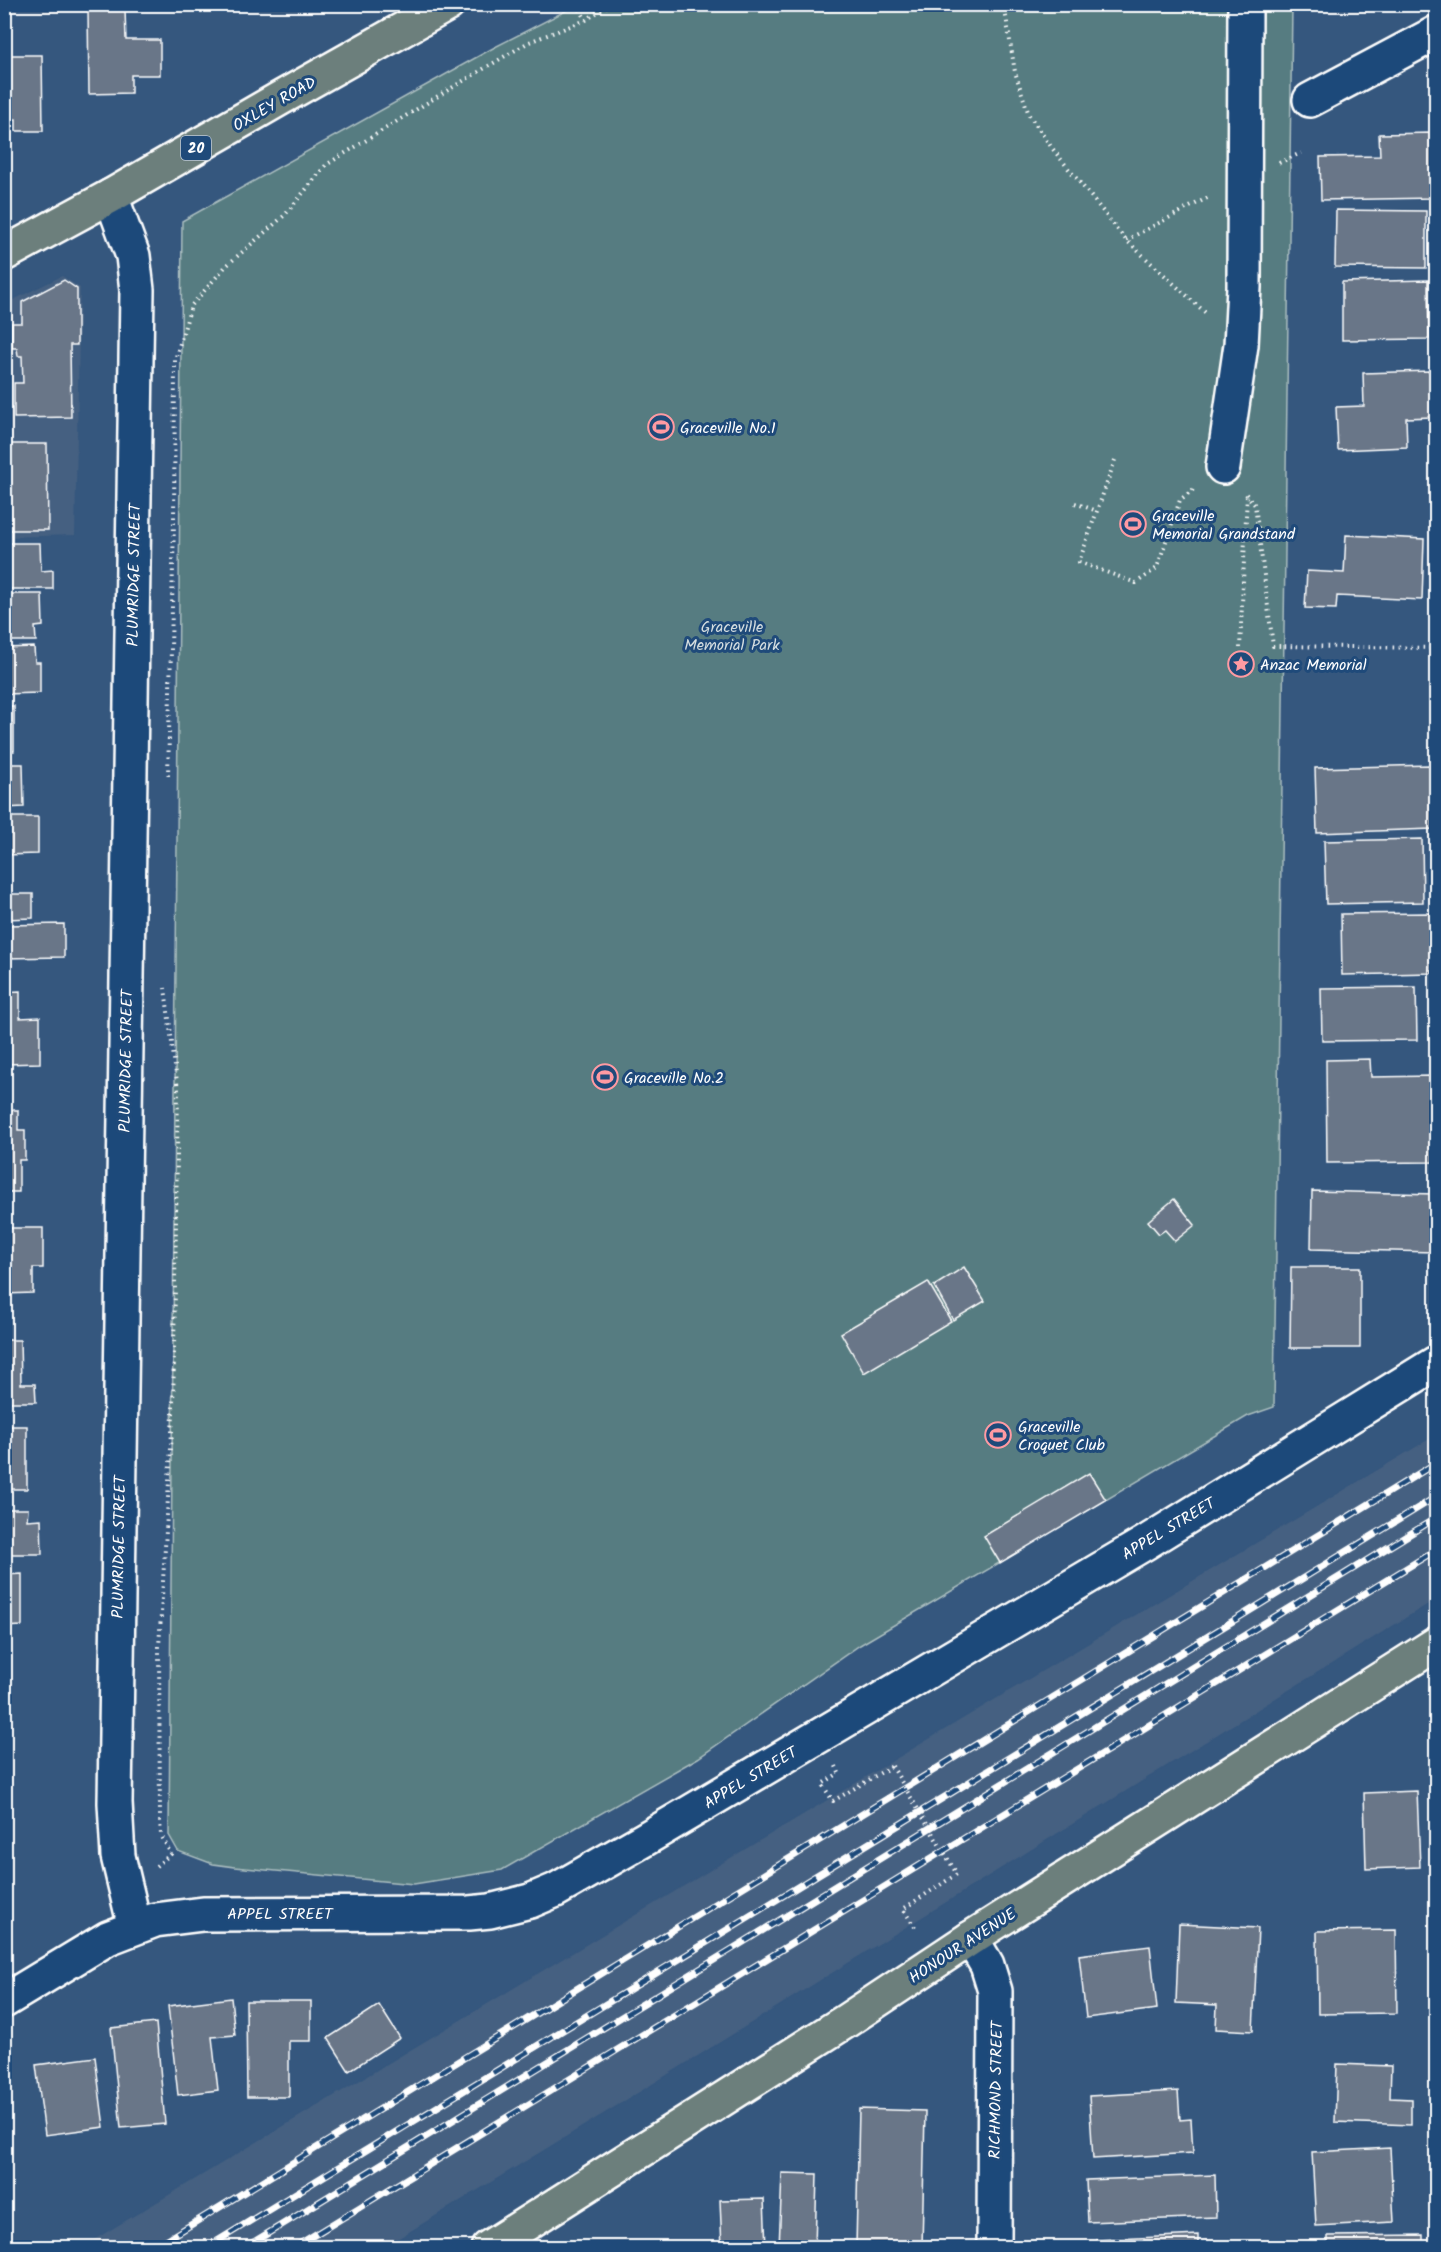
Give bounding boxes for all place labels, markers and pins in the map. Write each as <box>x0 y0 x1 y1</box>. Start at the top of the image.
sports icon: Graceville No.1 <box>646 412 676 442</box>
place label: Graceville No.1 <box>680 416 776 441</box>
place label: Graceville Memorial Grandstand <box>1152 504 1296 547</box>
sports icon: Graceville Memorial Grandstand <box>1118 509 1148 539</box>
place icon: Anzac Memorial <box>1226 649 1256 679</box>
place label: Anzac Memorial <box>1260 653 1367 678</box>
sports icon: Graceville No.2 <box>590 1062 620 1092</box>
place label: Graceville No.2 <box>624 1066 724 1091</box>
place label: Graceville Croquet Club <box>1018 1415 1105 1458</box>
sports icon: Graceville Croquet Club <box>983 1420 1013 1450</box>

